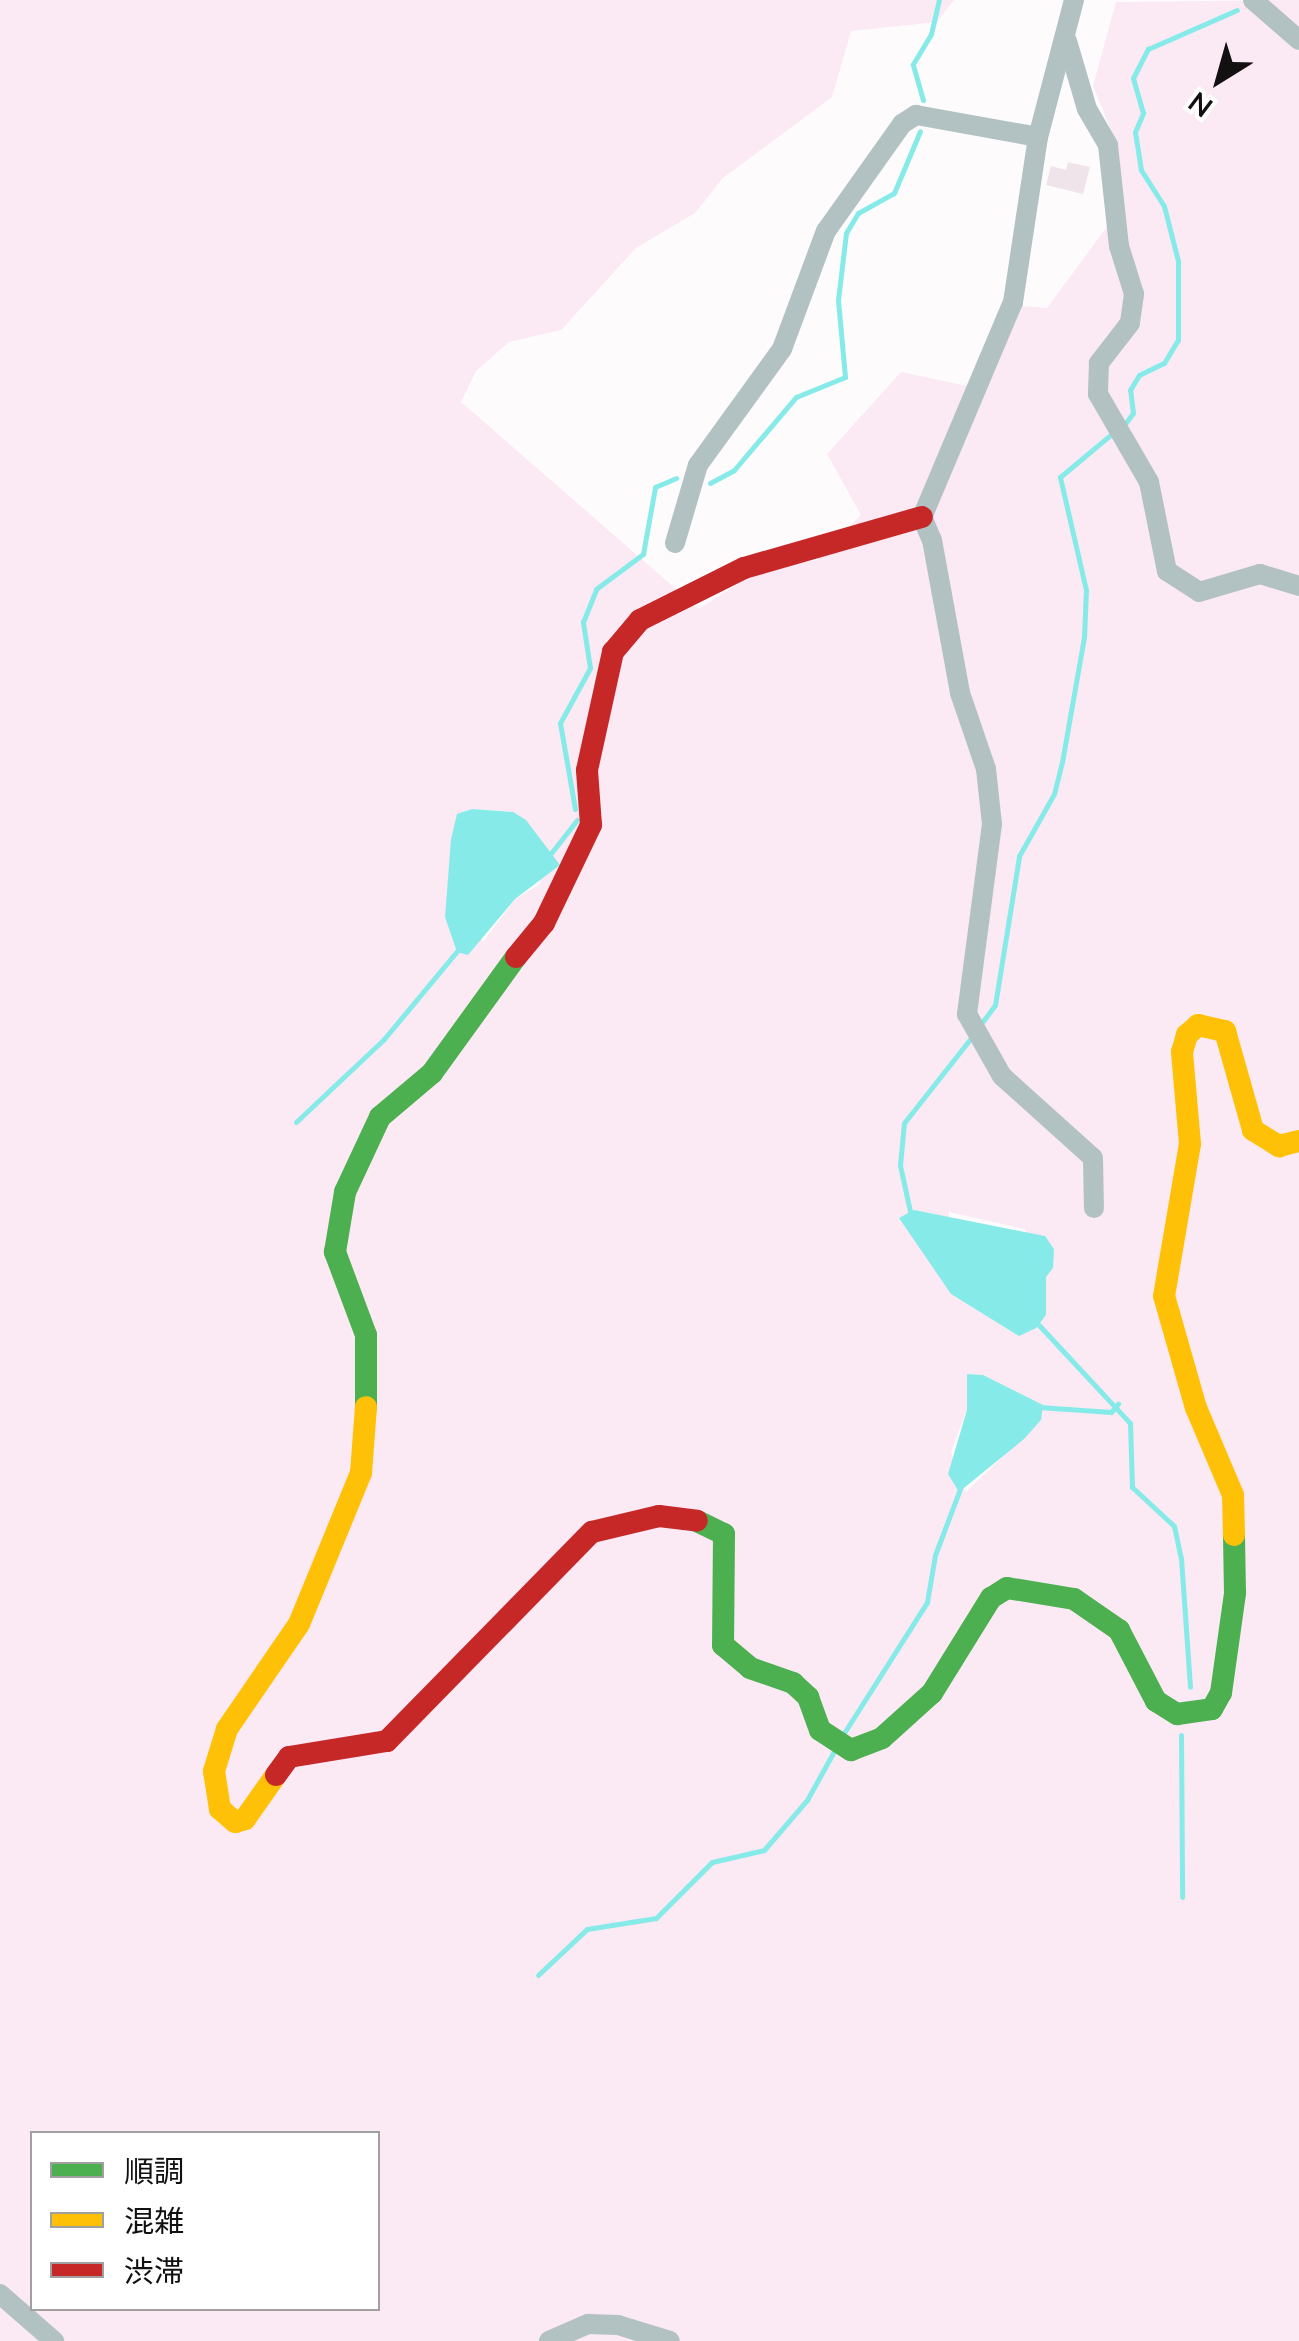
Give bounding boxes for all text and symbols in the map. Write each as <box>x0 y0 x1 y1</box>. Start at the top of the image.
north arrow <box>1169 30 1269 130</box>
text: N <box>1181 82 1221 125</box>
legend <box>30 2131 380 2311</box>
text: 順調 <box>124 2152 184 2193</box>
text: 混雑 <box>124 2202 184 2243</box>
text: 渋滞 <box>124 2252 184 2293</box>

